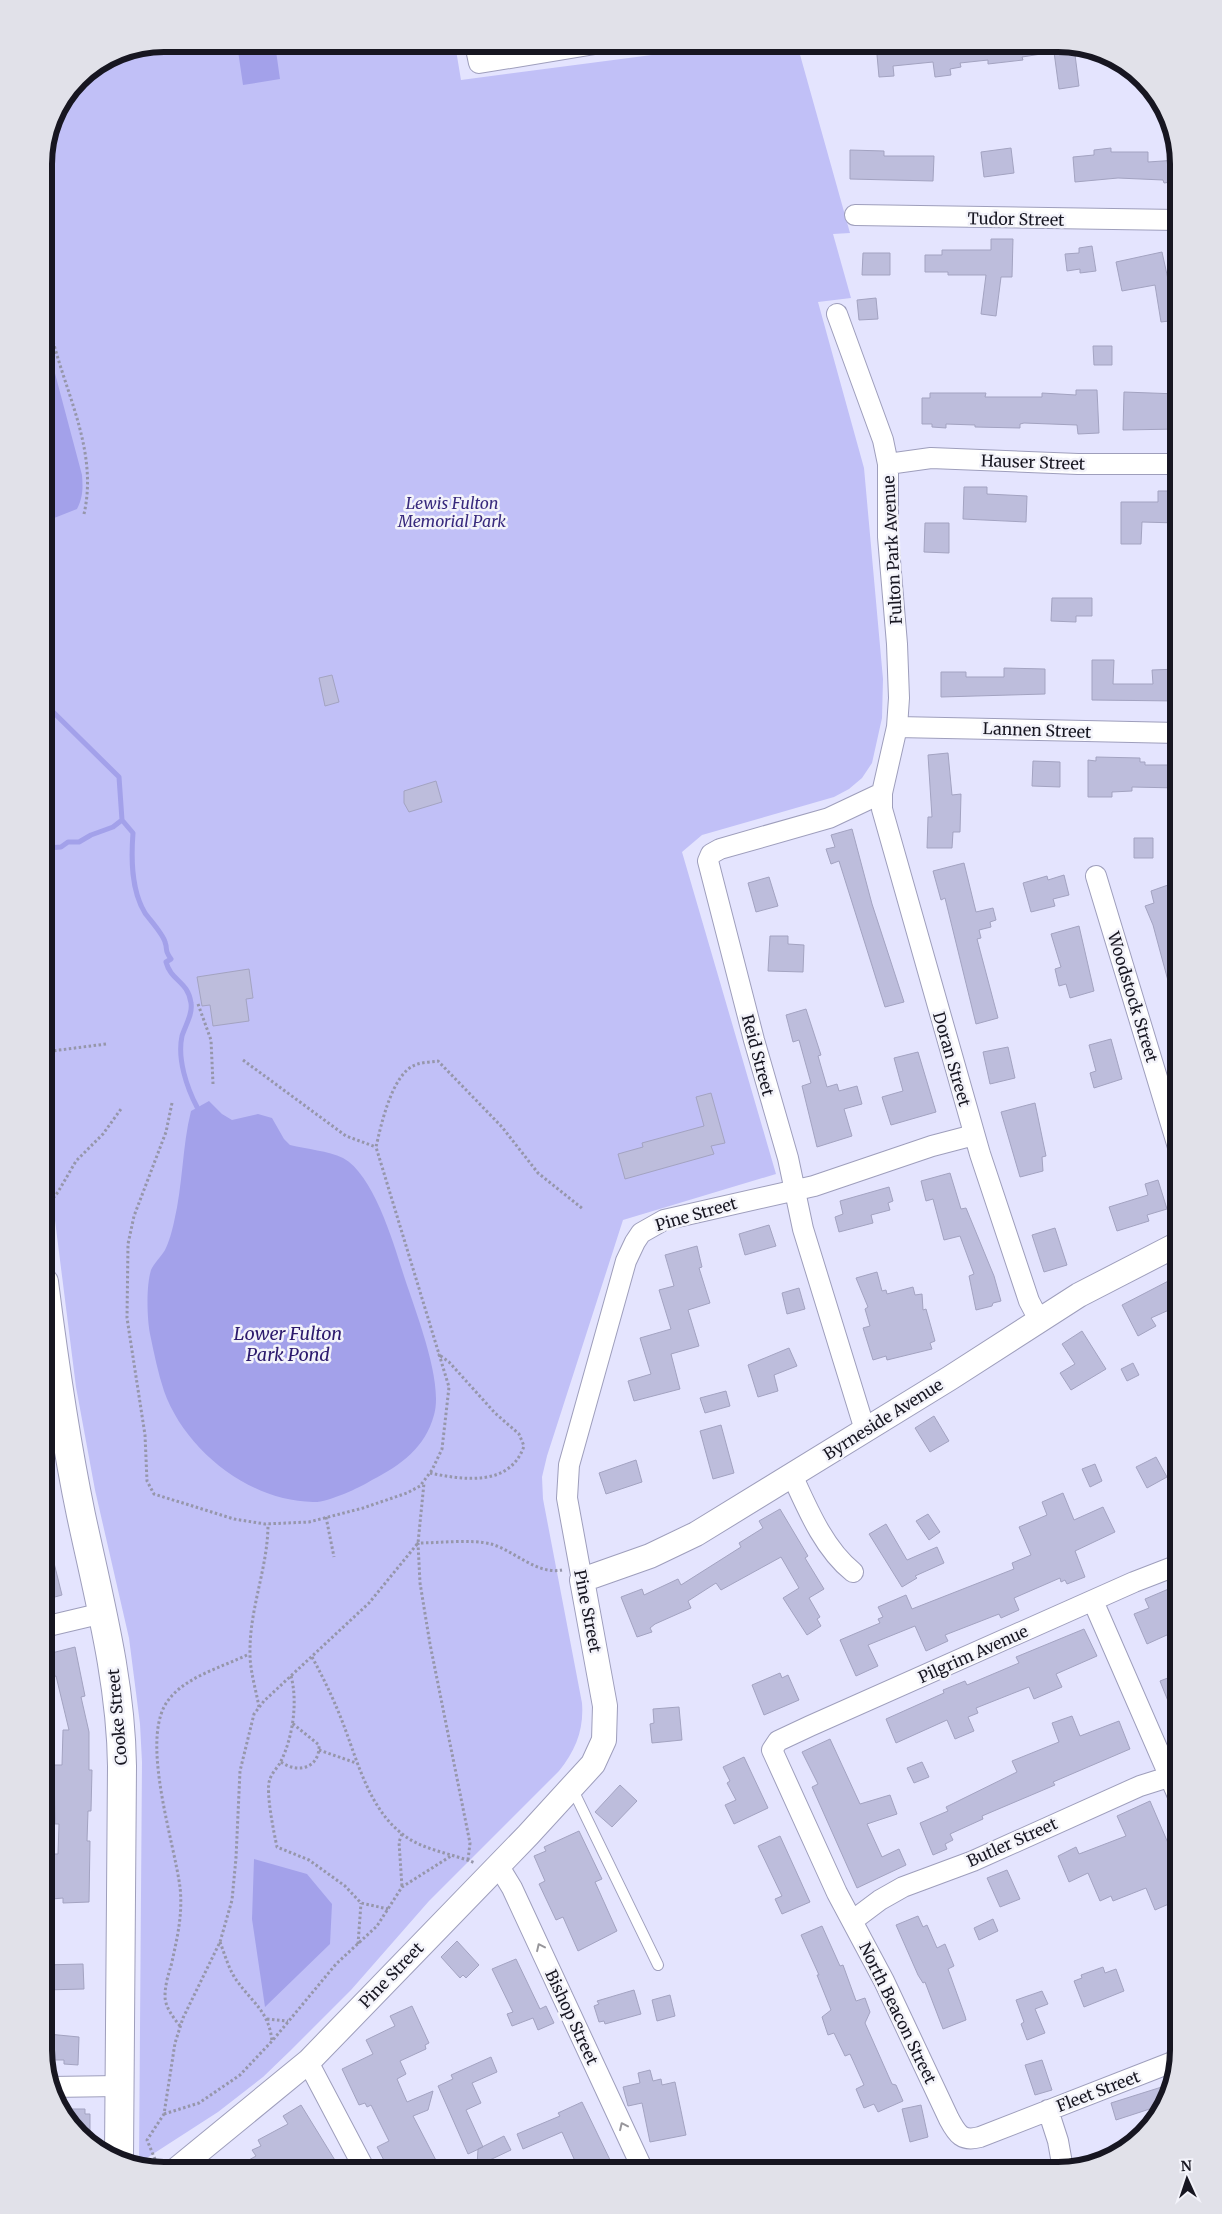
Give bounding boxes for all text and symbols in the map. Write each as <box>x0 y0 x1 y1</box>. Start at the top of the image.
street label: Tudor Street <box>967 208 1065 230</box>
street label: Hauser Street <box>981 450 1086 474</box>
street label: Fulton Park Avenue <box>878 475 906 625</box>
park label: Lewis Fulton Memorial Park <box>397 493 506 531</box>
street label: Lannen Street <box>982 718 1092 742</box>
street label: Woodstock Street <box>1103 928 1163 1065</box>
street label: Doran Street <box>929 1009 975 1109</box>
street label: Reid Street <box>738 1012 779 1099</box>
street label: Pine Street <box>653 1193 740 1235</box>
water label: Lower Fulton Park Pond <box>234 1322 342 1366</box>
street label: Byrneside Avenue <box>820 1374 946 1464</box>
street label: Pine Street <box>570 1568 606 1655</box>
street label: Pilgrim Avenue <box>915 1621 1031 1687</box>
street label: Cooke Street <box>103 1667 131 1766</box>
street label: Butler Street <box>964 1813 1061 1871</box>
street label: Pine Street <box>355 1937 428 2012</box>
street label: North Beacon Street <box>855 1939 941 2088</box>
one-way arrow <box>535 1943 546 1952</box>
street label: Bishop Street <box>541 1966 603 2068</box>
street label: Fleet Street <box>1054 2066 1143 2116</box>
one-way arrow <box>618 2122 629 2131</box>
north arrow <box>1162 2154 1212 2204</box>
text: N <box>1180 2157 1192 2175</box>

